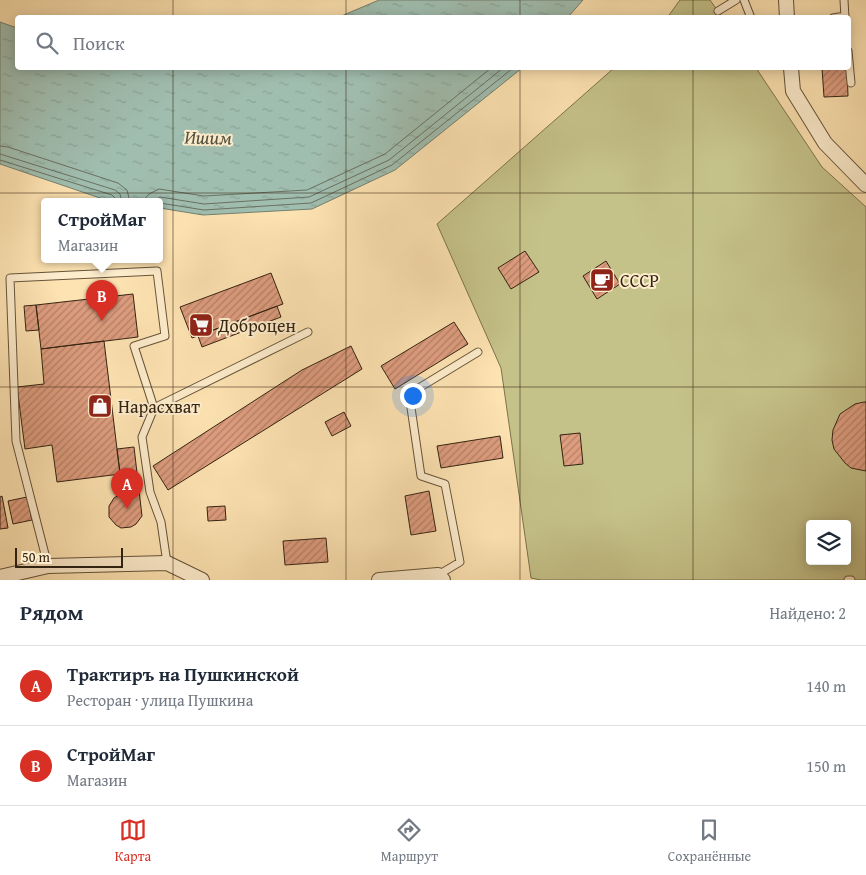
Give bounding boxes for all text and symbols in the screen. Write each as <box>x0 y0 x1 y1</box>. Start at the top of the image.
search box <box>15 15 851 70</box>
icon: search <box>33 29 61 57</box>
text: Поиск <box>73 29 125 57</box>
water label: Ишим <box>184 123 233 151</box>
popup <box>41 198 163 263</box>
text: СтройМаг <box>58 205 146 233</box>
text: Магазин <box>58 233 118 257</box>
cafe icon: СССР <box>589 267 615 293</box>
place label: СССР <box>620 267 659 294</box>
pin: B <box>86 280 118 321</box>
supermarket icon: Доброцен <box>188 312 214 338</box>
place label: Доброцен <box>217 312 296 339</box>
your location <box>400 383 426 409</box>
shop icon: Нарасхват <box>87 393 113 419</box>
place label: Нарасхват <box>118 393 200 420</box>
pin: A <box>111 468 143 509</box>
map controls <box>806 520 851 565</box>
button: layers <box>806 520 851 565</box>
scale bar <box>15 545 122 568</box>
text: 50 m <box>22 547 50 567</box>
text: Рядом <box>20 597 83 628</box>
text: Найдено: 2 <box>769 601 846 625</box>
text: Трактиръ на Пушкинской <box>67 660 299 688</box>
text: A <box>31 674 41 698</box>
text: 140 m <box>806 674 846 698</box>
text: Ресторан · улица Пушкина <box>67 688 253 712</box>
text: СтройМаг <box>67 740 155 768</box>
text: B <box>31 754 41 778</box>
text: 150 m <box>806 754 846 778</box>
text: Магазин <box>67 768 127 792</box>
tab: Карта <box>115 816 151 866</box>
tab: Маршрут <box>381 816 438 866</box>
tab: Сохранённые <box>668 816 751 866</box>

